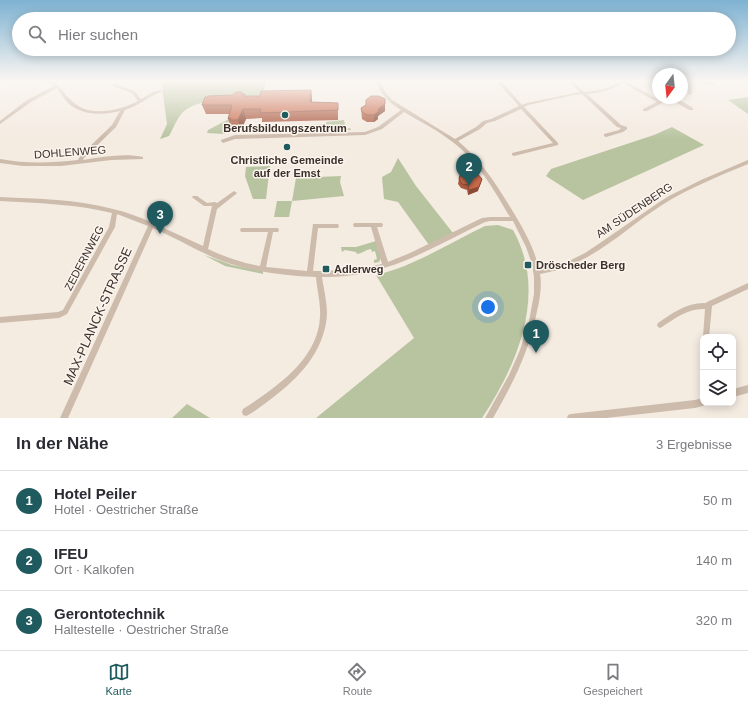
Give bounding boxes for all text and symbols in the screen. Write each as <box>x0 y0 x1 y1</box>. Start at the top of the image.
search box <box>12 12 736 56</box>
icon: search <box>26 23 48 45</box>
text: Hier suchen <box>58 26 138 43</box>
north arrow <box>652 68 688 104</box>
marker: Berufsbildungszentrum <box>280 110 290 120</box>
place label: Berufsbildungszentrum <box>223 122 347 134</box>
marker: Christliche Gemeinde auf der Emst <box>282 142 292 152</box>
street label: DOHLENWEG <box>34 143 106 161</box>
pin: 2 <box>456 153 482 186</box>
place label: Christliche Gemeinde auf der Emst <box>230 154 344 179</box>
street label: AM SÜDENBERG <box>594 180 674 240</box>
pin: 3 <box>147 201 173 234</box>
street label: ZEDERNWEG <box>62 224 106 292</box>
street label: MAX-PLANCK-STRASSE <box>60 245 135 388</box>
place label: Dröscheder Berg <box>536 259 625 271</box>
marker: Dröscheder Berg <box>523 260 533 270</box>
place label: Adlerweg <box>334 263 384 275</box>
marker: Adlerweg <box>321 264 331 274</box>
your location <box>478 297 498 317</box>
pin: 1 <box>523 320 549 353</box>
map controls <box>700 334 736 406</box>
button: locate <box>700 334 736 370</box>
button: layers <box>700 370 736 406</box>
text: In der Nähe <box>16 434 109 453</box>
text: 3 Ergebnisse <box>656 437 732 452</box>
text: Hotel Peiler <box>54 485 137 502</box>
text: 1 <box>25 493 33 508</box>
text: 50 m <box>703 493 732 508</box>
text: Hotel · Oestricher Straße <box>54 502 199 517</box>
text: IFEU <box>54 545 88 562</box>
text: 2 <box>25 553 33 568</box>
text: 140 m <box>696 553 732 568</box>
text: Ort · Kalkofen <box>54 562 134 577</box>
text: Gerontotechnik <box>54 605 165 622</box>
text: 3 <box>25 613 33 628</box>
text: 320 m <box>696 613 732 628</box>
text: Haltestelle · Oestricher Straße <box>54 622 229 637</box>
tab: Karte <box>106 661 132 697</box>
tab: Route <box>343 661 372 697</box>
tab: Gespeichert <box>583 661 642 697</box>

